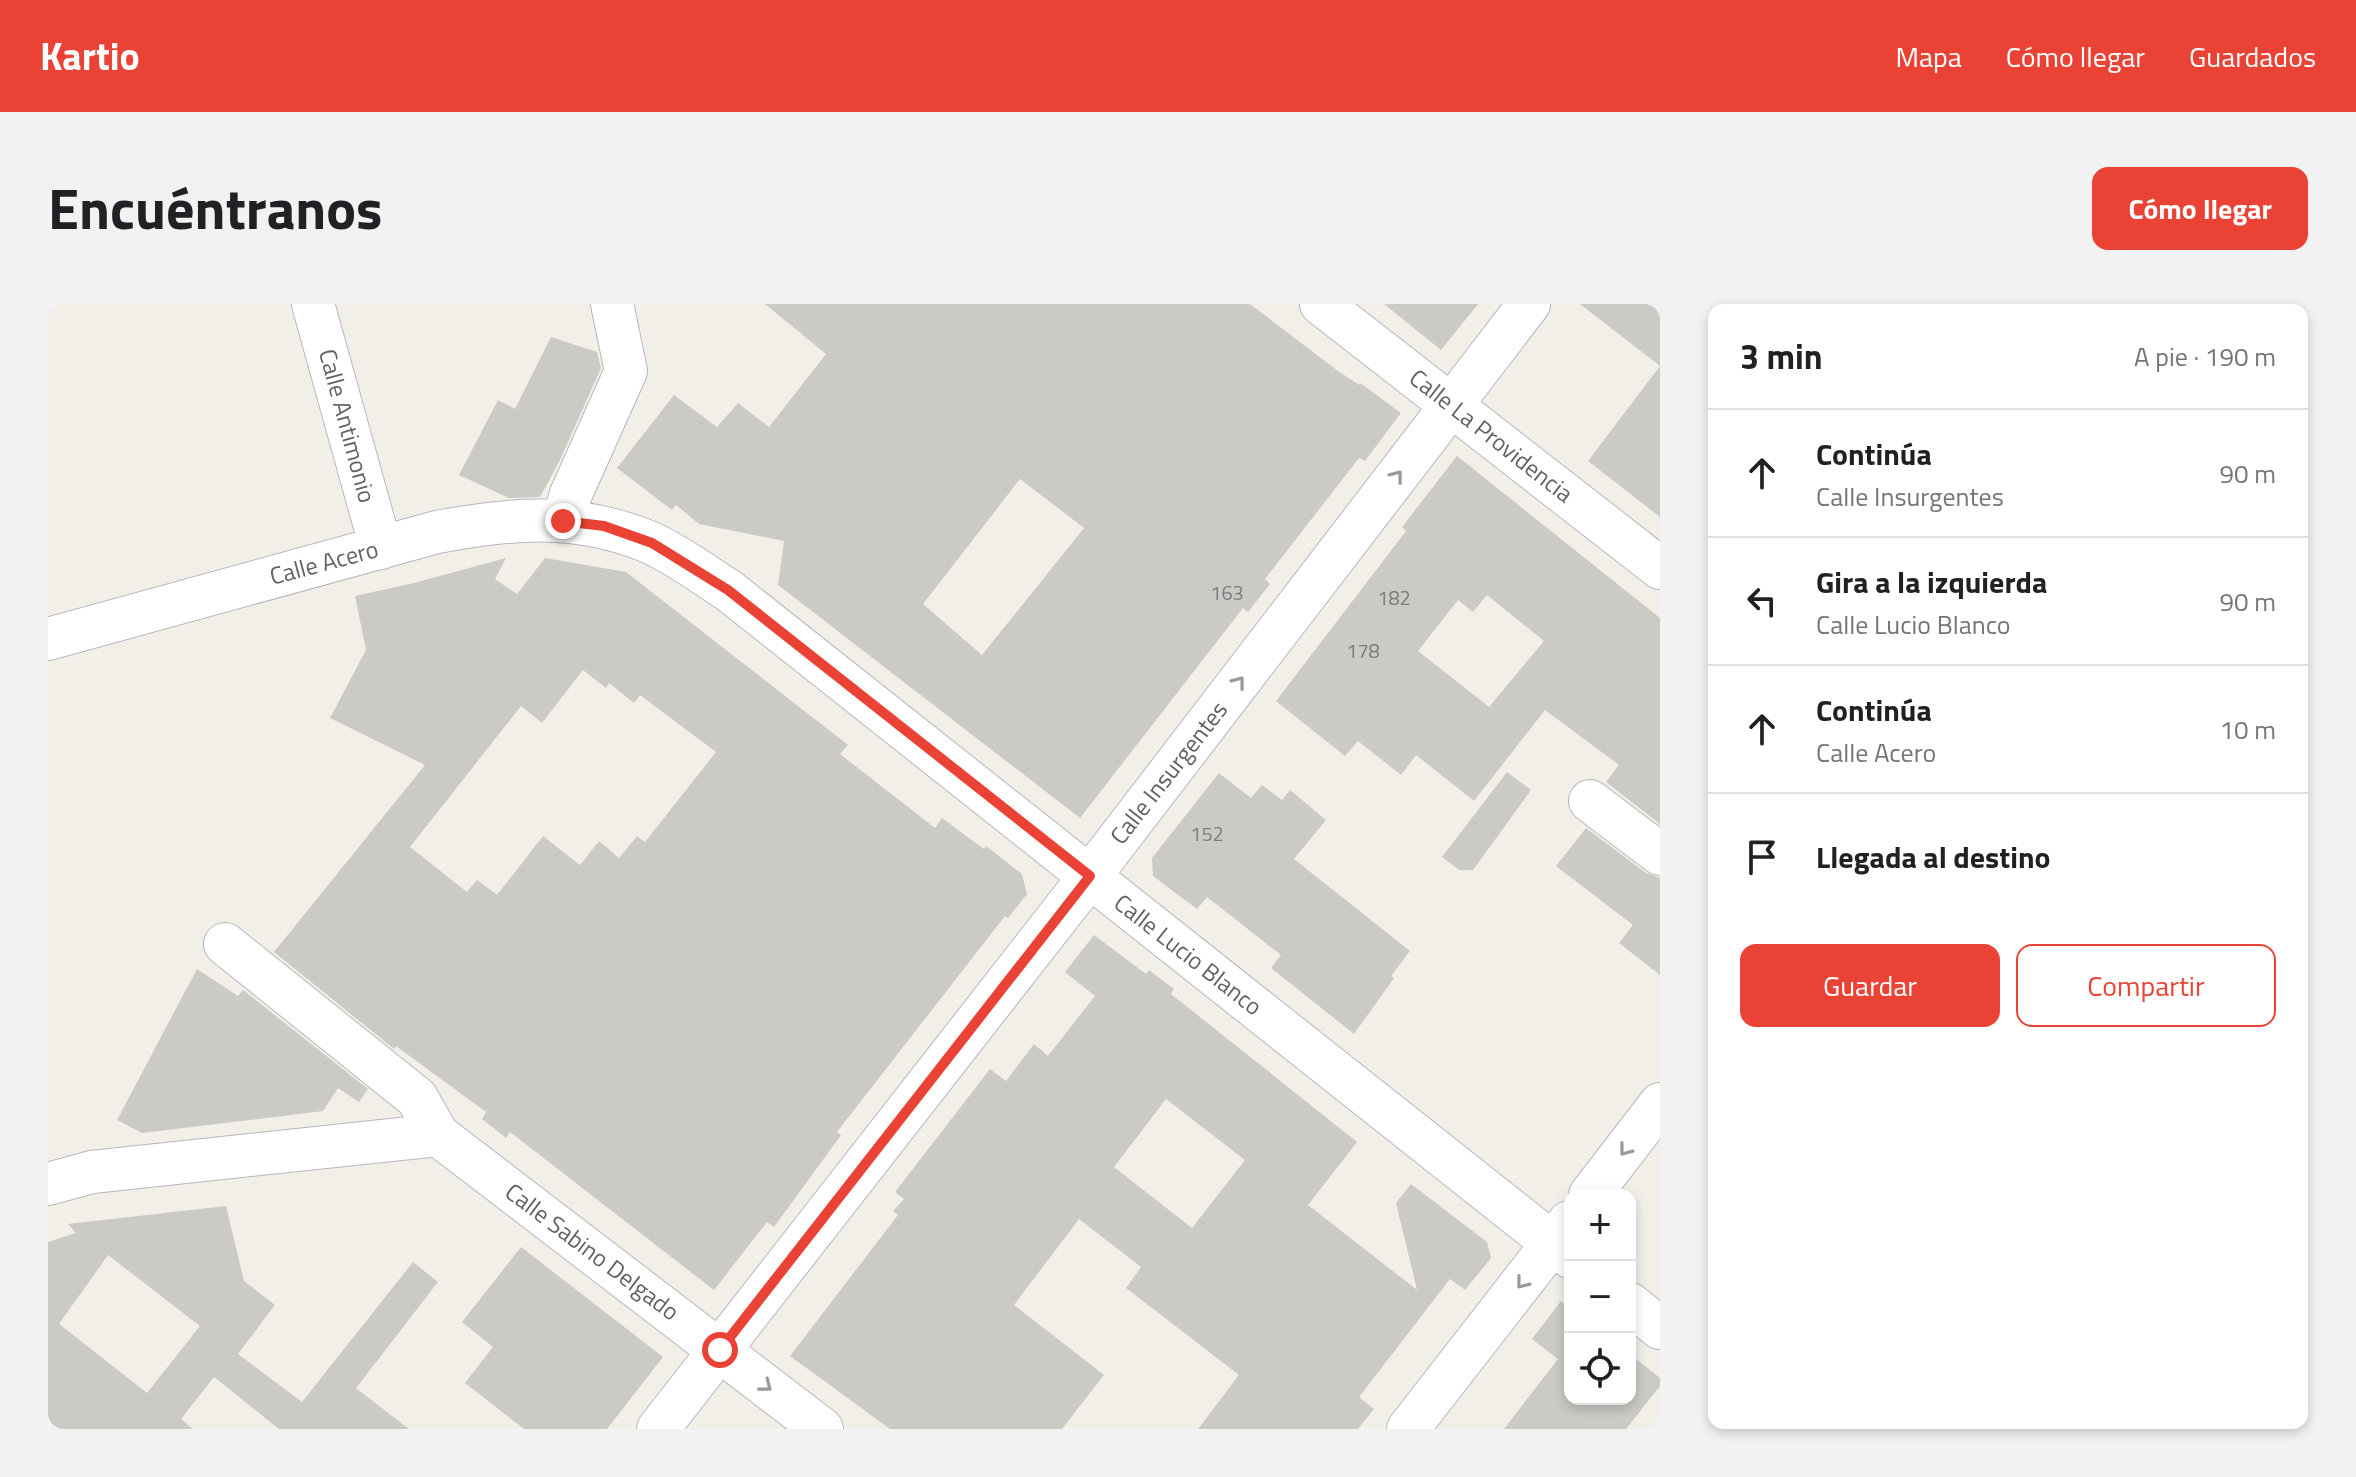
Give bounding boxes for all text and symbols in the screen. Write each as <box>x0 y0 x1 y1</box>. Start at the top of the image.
text: Kartio <box>40 27 140 85</box>
text: Mapa <box>1895 35 1962 78</box>
text: Cómo llegar <box>2006 35 2145 78</box>
text: Guardados <box>2189 35 2316 78</box>
text: Encuéntranos <box>48 166 383 251</box>
button: Cómo llegar <box>2092 167 2308 250</box>
text: 3 min <box>1740 330 1823 382</box>
text: A pie · 190 m <box>2134 337 2276 376</box>
street label: Calle Antimonio <box>310 345 386 507</box>
street label: Calle La Providencia <box>1402 360 1581 511</box>
text: Continúa <box>1816 431 1932 477</box>
icon: ahead <box>1740 451 1784 495</box>
text: 90 m <box>2219 454 2276 493</box>
one-way arrow <box>1387 471 1402 485</box>
text: Calle Insurgentes <box>1816 477 2004 516</box>
route end <box>545 503 581 539</box>
street label: Calle Acero <box>266 530 382 594</box>
text: Gira a la izquierda <box>1816 559 2047 605</box>
house number: 163 <box>1210 577 1244 608</box>
icon: left <box>1740 579 1784 623</box>
house number: 182 <box>1377 582 1411 613</box>
text: 90 m <box>2219 582 2276 621</box>
text: Calle Lucio Blanco <box>1816 605 2011 644</box>
house number: 178 <box>1346 635 1380 666</box>
one-way arrow <box>1229 676 1243 691</box>
text: Continúa <box>1816 687 1932 733</box>
street label: Calle Insurgentes <box>1101 693 1236 852</box>
icon: ahead <box>1740 707 1784 751</box>
text: 10 m <box>2219 710 2276 749</box>
text: Calle Acero <box>1816 733 1936 772</box>
house number: 152 <box>1190 818 1224 849</box>
text: Llegada al destino <box>1816 834 2050 880</box>
icon: arrive <box>1740 835 1784 879</box>
street label: Calle Lucio Blanco <box>1107 885 1270 1024</box>
button: Guardar <box>1740 944 2000 1027</box>
button: Compartir <box>2016 944 2276 1027</box>
one-way arrow <box>1620 1140 1635 1155</box>
street label: Calle Sabino Delgado <box>498 1174 687 1329</box>
map controls <box>1564 1189 1636 1405</box>
button: + <box>1564 1189 1636 1261</box>
button: − <box>1564 1261 1636 1333</box>
one-way arrow <box>1518 1274 1532 1289</box>
route start <box>702 1332 738 1368</box>
button: locate <box>1564 1333 1636 1405</box>
one-way arrow <box>758 1377 772 1391</box>

